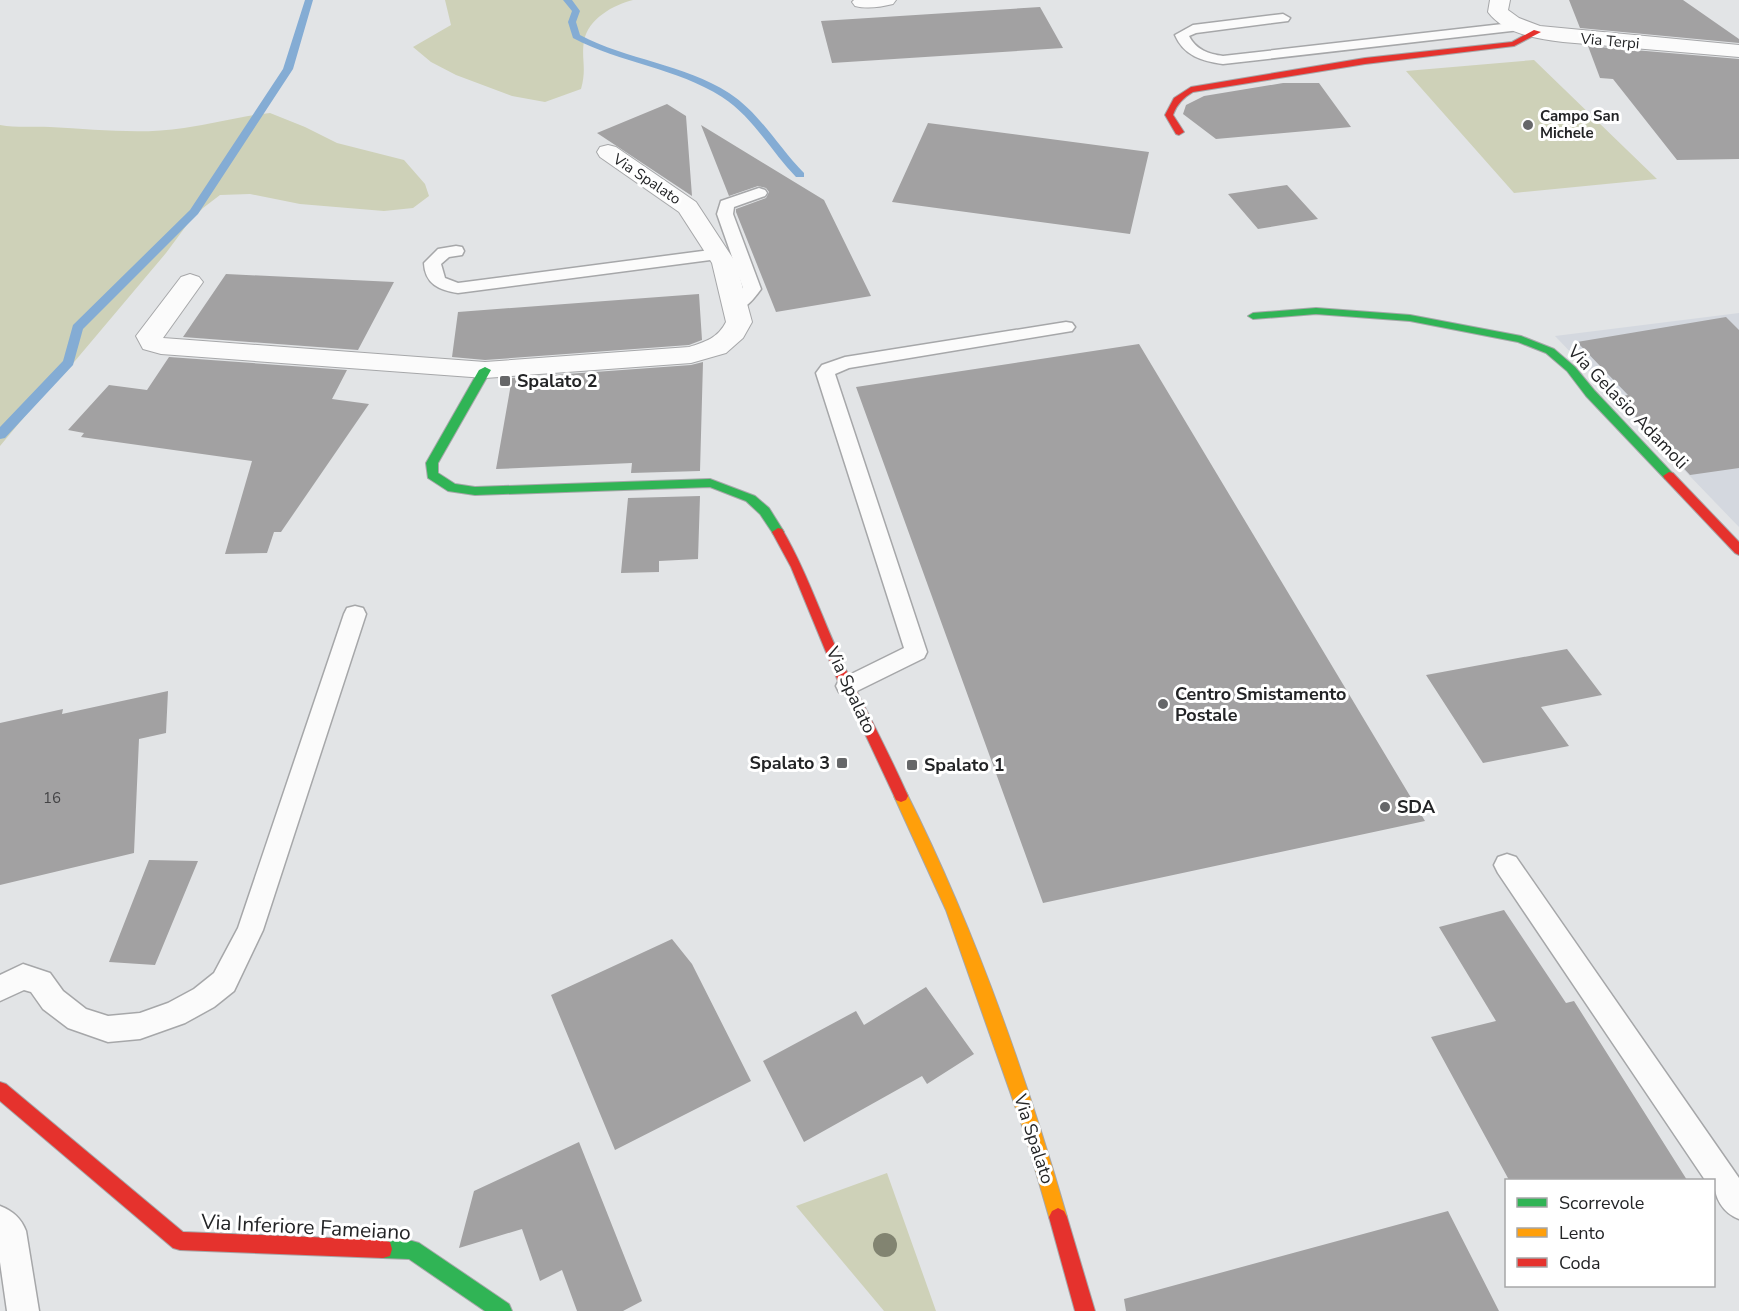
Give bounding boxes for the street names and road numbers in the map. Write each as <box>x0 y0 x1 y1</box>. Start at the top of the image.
street label: Via Terpi <box>1579 28 1640 54</box>
street label: Via Spalato <box>608 148 685 209</box>
street label: Via Gelasio Adamoli <box>1562 339 1693 474</box>
street label: Via Spalato <box>820 642 882 737</box>
street label: Via Spalato <box>1008 1090 1060 1187</box>
street label: Via Inferiore Fameiano <box>199 1207 412 1246</box>

